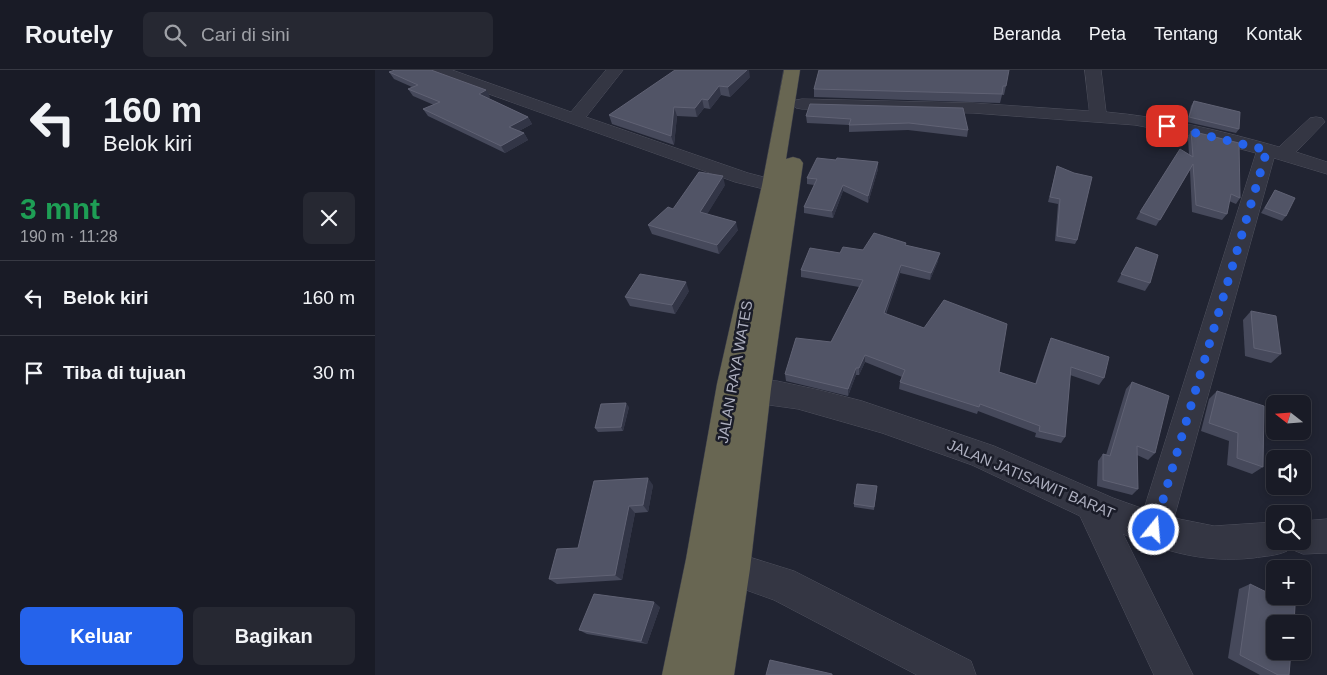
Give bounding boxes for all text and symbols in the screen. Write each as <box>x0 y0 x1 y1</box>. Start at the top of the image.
search box <box>143 12 493 57</box>
text: Routely <box>25 21 113 48</box>
icon: search <box>161 21 189 49</box>
text: Cari di sini <box>201 24 290 45</box>
text: Beranda <box>993 24 1061 44</box>
text: Peta <box>1089 24 1126 44</box>
text: Tentang <box>1154 24 1218 44</box>
text: Kontak <box>1246 24 1302 44</box>
icon: left <box>20 90 85 155</box>
text: 160 m <box>103 90 202 129</box>
pin <box>1146 105 1188 147</box>
icon: arrive <box>1153 112 1181 140</box>
text: Belok kiri <box>103 131 192 156</box>
text: 3 mnt <box>20 192 100 225</box>
button: close <box>303 192 355 244</box>
text: 190 m · 11:28 <box>20 228 118 245</box>
icon: left <box>20 284 48 312</box>
text: Belok kiri <box>63 287 149 308</box>
text: 160 m <box>302 287 355 308</box>
street label: JALAN RAYA WATES <box>714 299 755 445</box>
icon: arrive <box>20 359 48 387</box>
text: Tiba di tujuan <box>63 362 186 383</box>
text: 30 m <box>313 362 355 383</box>
north arrow <box>1266 395 1311 440</box>
map controls <box>1266 395 1311 660</box>
street label: JALAN JATISAWIT BARAT <box>945 435 1118 522</box>
button: sound <box>1266 450 1311 495</box>
position arrow <box>1127 503 1179 555</box>
button: search <box>1266 505 1311 550</box>
button: + <box>1266 560 1311 605</box>
button: Keluar <box>20 607 183 665</box>
button: Bagikan <box>193 607 355 665</box>
button: − <box>1266 615 1311 660</box>

